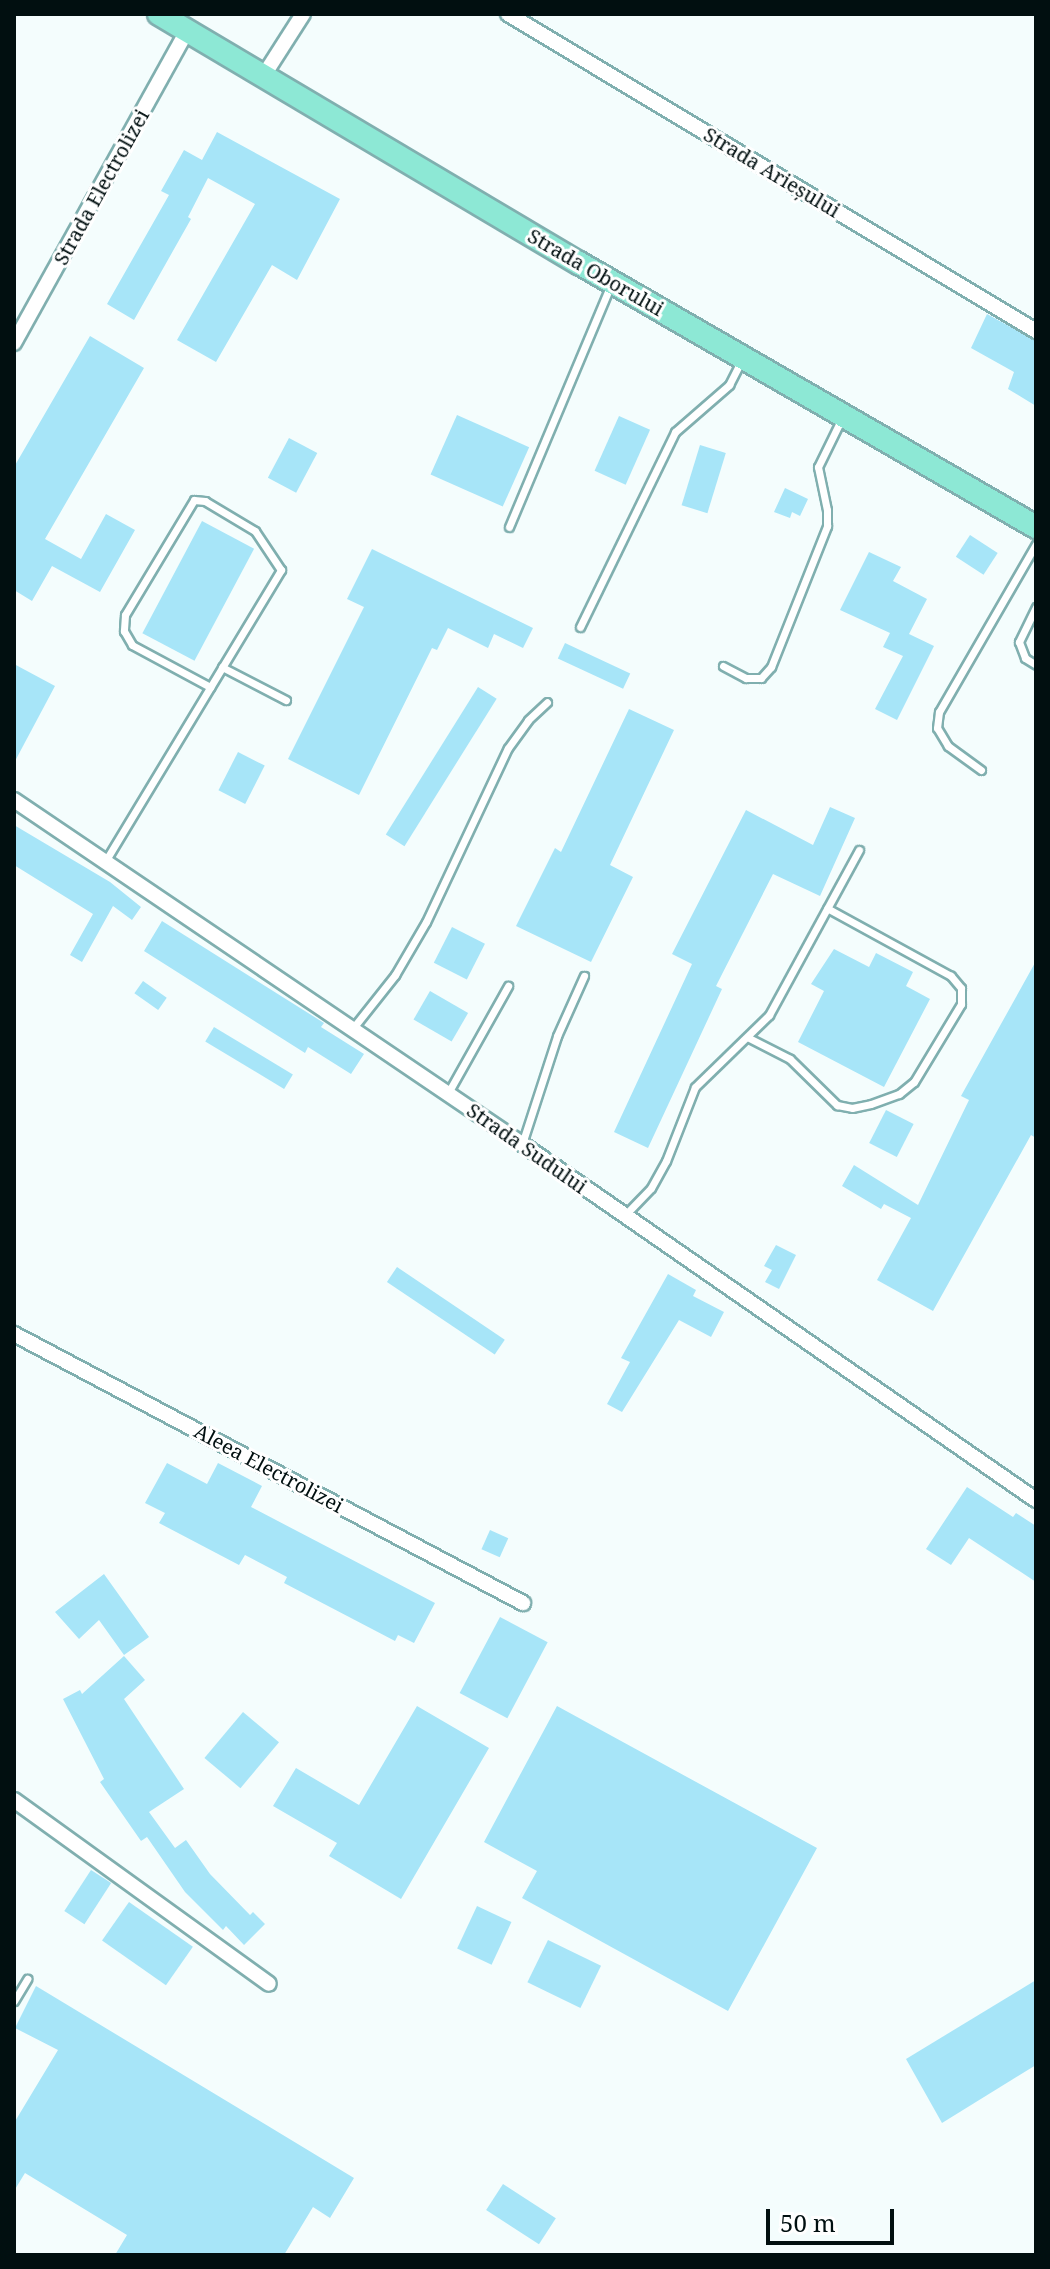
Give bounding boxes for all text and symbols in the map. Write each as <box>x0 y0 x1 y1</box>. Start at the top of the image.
street label: Strada Electrolizei <box>48 105 154 269</box>
street label: Strada Arieșului <box>700 122 844 222</box>
street label: Strada Oborului <box>524 223 668 321</box>
street label: Strada Sudului <box>462 1098 592 1198</box>
street label: Aleea Electrolizei <box>190 1419 348 1517</box>
scale bar <box>770 2193 898 2243</box>
text: 50 m <box>780 2206 836 2239</box>

